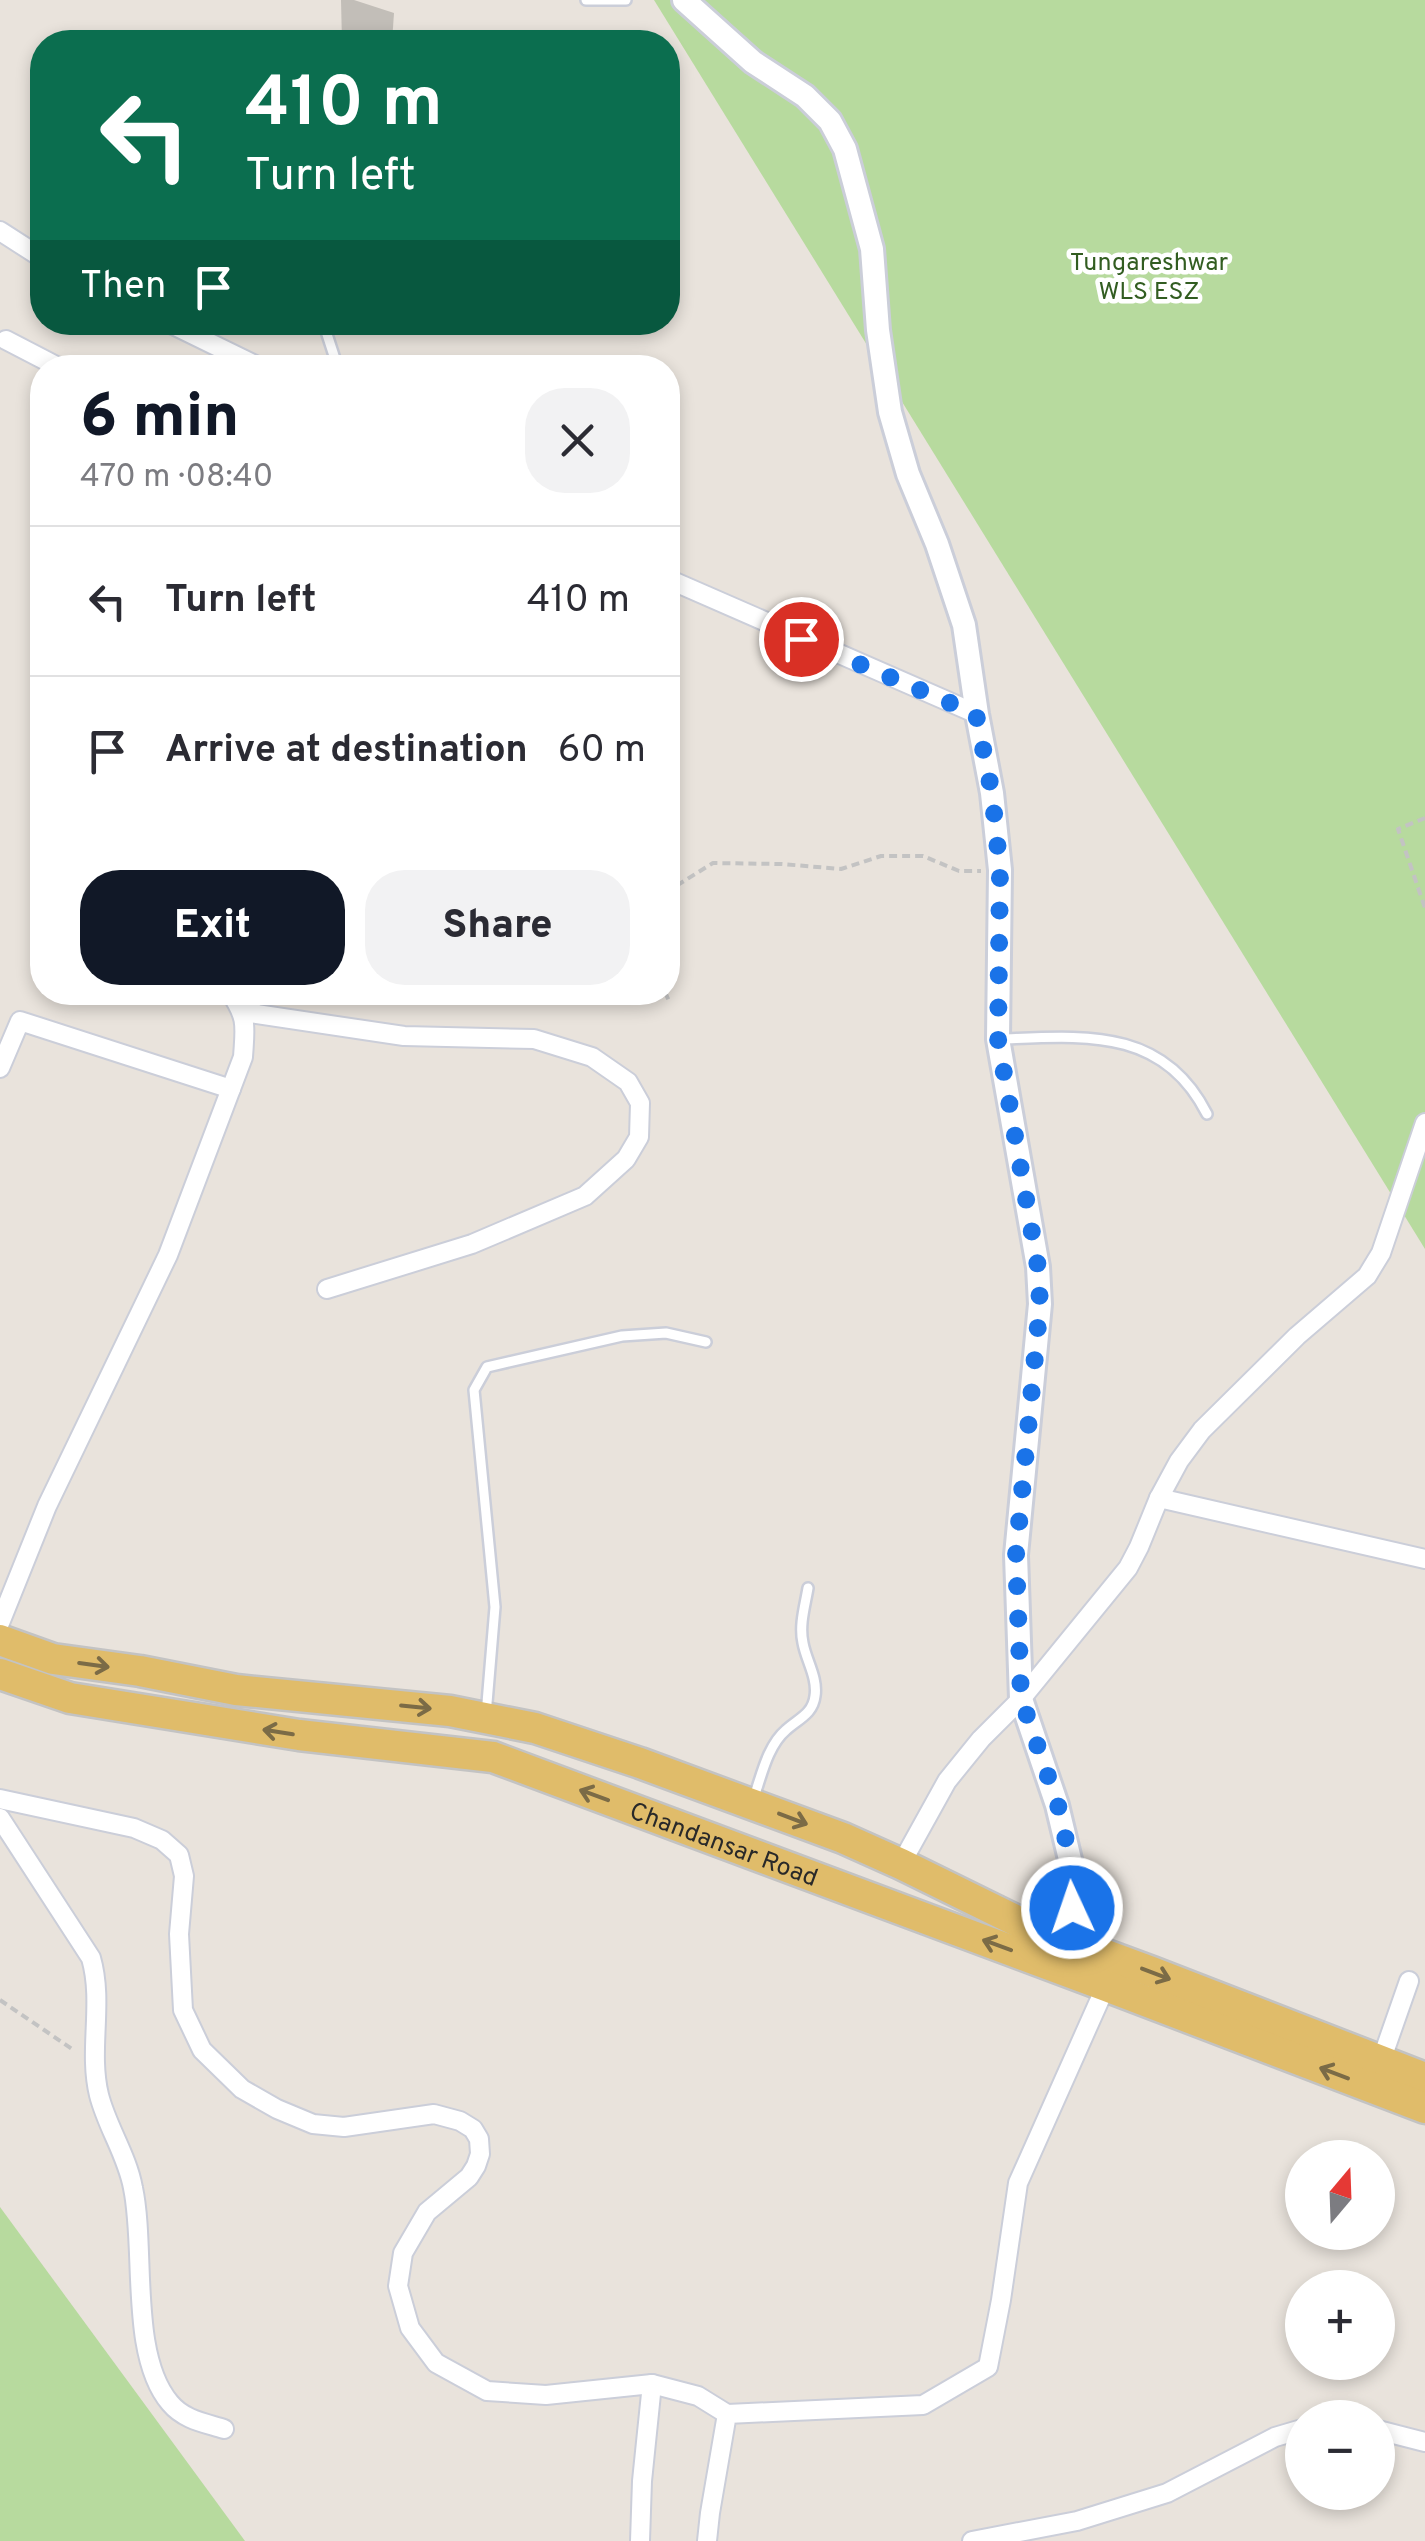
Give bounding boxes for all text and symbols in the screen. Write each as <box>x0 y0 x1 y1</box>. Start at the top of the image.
text: 410 m <box>245 62 443 151</box>
icon: left <box>80 70 210 200</box>
text: Turn left <box>245 149 416 206</box>
park label: Tungareshwar WLS ESZ <box>1070 248 1229 309</box>
icon: arrive <box>186 260 241 315</box>
text: Then <box>80 263 166 312</box>
text: 6 min <box>80 382 239 458</box>
button: close <box>525 388 630 493</box>
text: 470 m · 08:40 <box>80 458 273 498</box>
icon: left <box>80 574 135 629</box>
text: Turn left <box>165 577 317 626</box>
text: 410 m <box>527 577 630 626</box>
pin <box>759 597 844 682</box>
icon: arrive <box>774 612 829 667</box>
icon: arrive <box>80 724 135 779</box>
text: Arrive at destination <box>165 727 528 776</box>
text: 60 m <box>558 727 646 776</box>
button: Exit <box>80 870 345 985</box>
button: Share <box>365 870 630 985</box>
one-way arrow <box>77 1656 109 1674</box>
one-way arrow <box>399 1698 431 1717</box>
one-way arrow <box>262 1722 295 1741</box>
one-way arrow <box>580 1785 611 1803</box>
street label: Chandansar Road <box>625 1796 822 1896</box>
one-way arrow <box>777 1811 808 1829</box>
position arrow <box>1020 1856 1124 1960</box>
one-way arrow <box>983 1935 1014 1953</box>
one-way arrow <box>1141 1966 1171 1984</box>
one-way arrow <box>1319 2062 1350 2080</box>
north arrow <box>1285 2140 1395 2250</box>
map controls <box>1285 2140 1395 2510</box>
button: + <box>1285 2270 1395 2380</box>
button: − <box>1285 2400 1395 2510</box>

